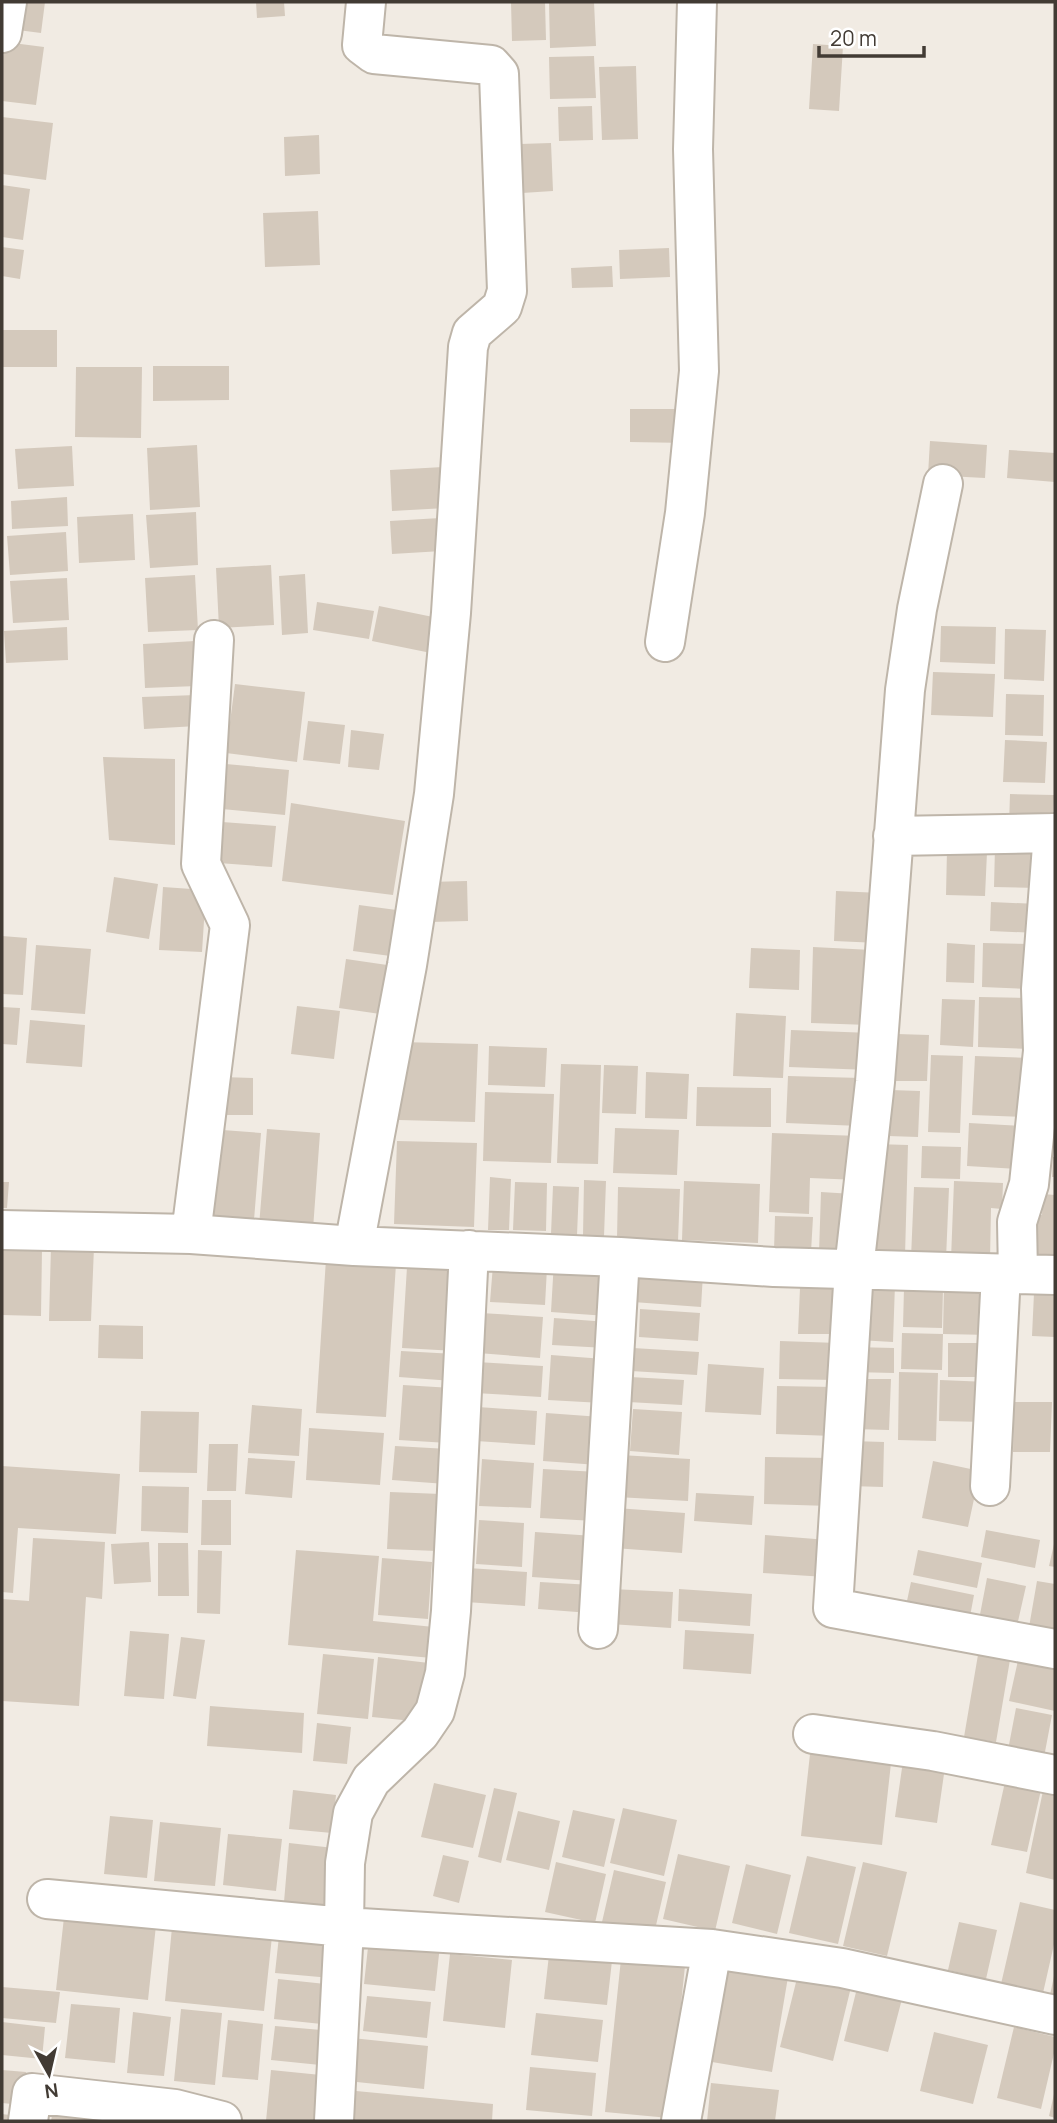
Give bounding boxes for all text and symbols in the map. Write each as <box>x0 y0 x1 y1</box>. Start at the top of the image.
scale bar <box>819 14 924 58</box>
text: 20 m <box>830 24 877 52</box>
north arrow <box>14 2039 84 2109</box>
text: N <box>43 2077 60 2105</box>

